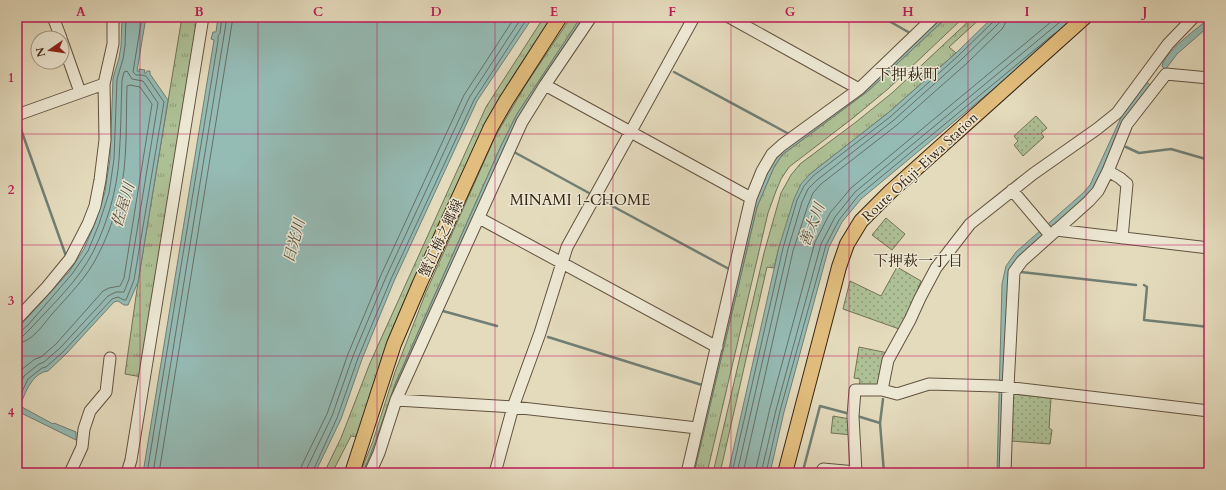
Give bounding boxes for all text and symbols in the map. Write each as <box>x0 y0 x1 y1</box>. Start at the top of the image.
text: A <box>76 3 86 21</box>
text: B <box>194 3 204 21</box>
text: C <box>313 3 323 21</box>
text: D <box>430 3 442 21</box>
text: E <box>550 3 558 21</box>
text: F <box>668 3 676 21</box>
text: G <box>785 3 796 21</box>
text: H <box>902 3 914 21</box>
text: I <box>1024 3 1030 21</box>
text: J <box>1141 3 1148 21</box>
north arrow <box>30 30 70 70</box>
text: N <box>32 45 49 58</box>
district label: 下押萩町 <box>875 64 939 86</box>
text: 1 <box>8 69 14 87</box>
street label: Route Ofuji-Eiwa Station <box>858 108 982 226</box>
water label: 佐屋川 <box>107 179 140 229</box>
text: 2 <box>8 181 15 199</box>
district label: MINAMI 1-CHOME <box>510 190 650 210</box>
street label: 蟹江梅之郷線 <box>415 196 467 280</box>
water label: 善太川 <box>795 199 830 250</box>
water label: 日光川 <box>279 215 310 265</box>
district label: 下押萩一丁目 <box>873 251 963 271</box>
text: 3 <box>8 292 15 310</box>
text: 4 <box>8 404 15 422</box>

